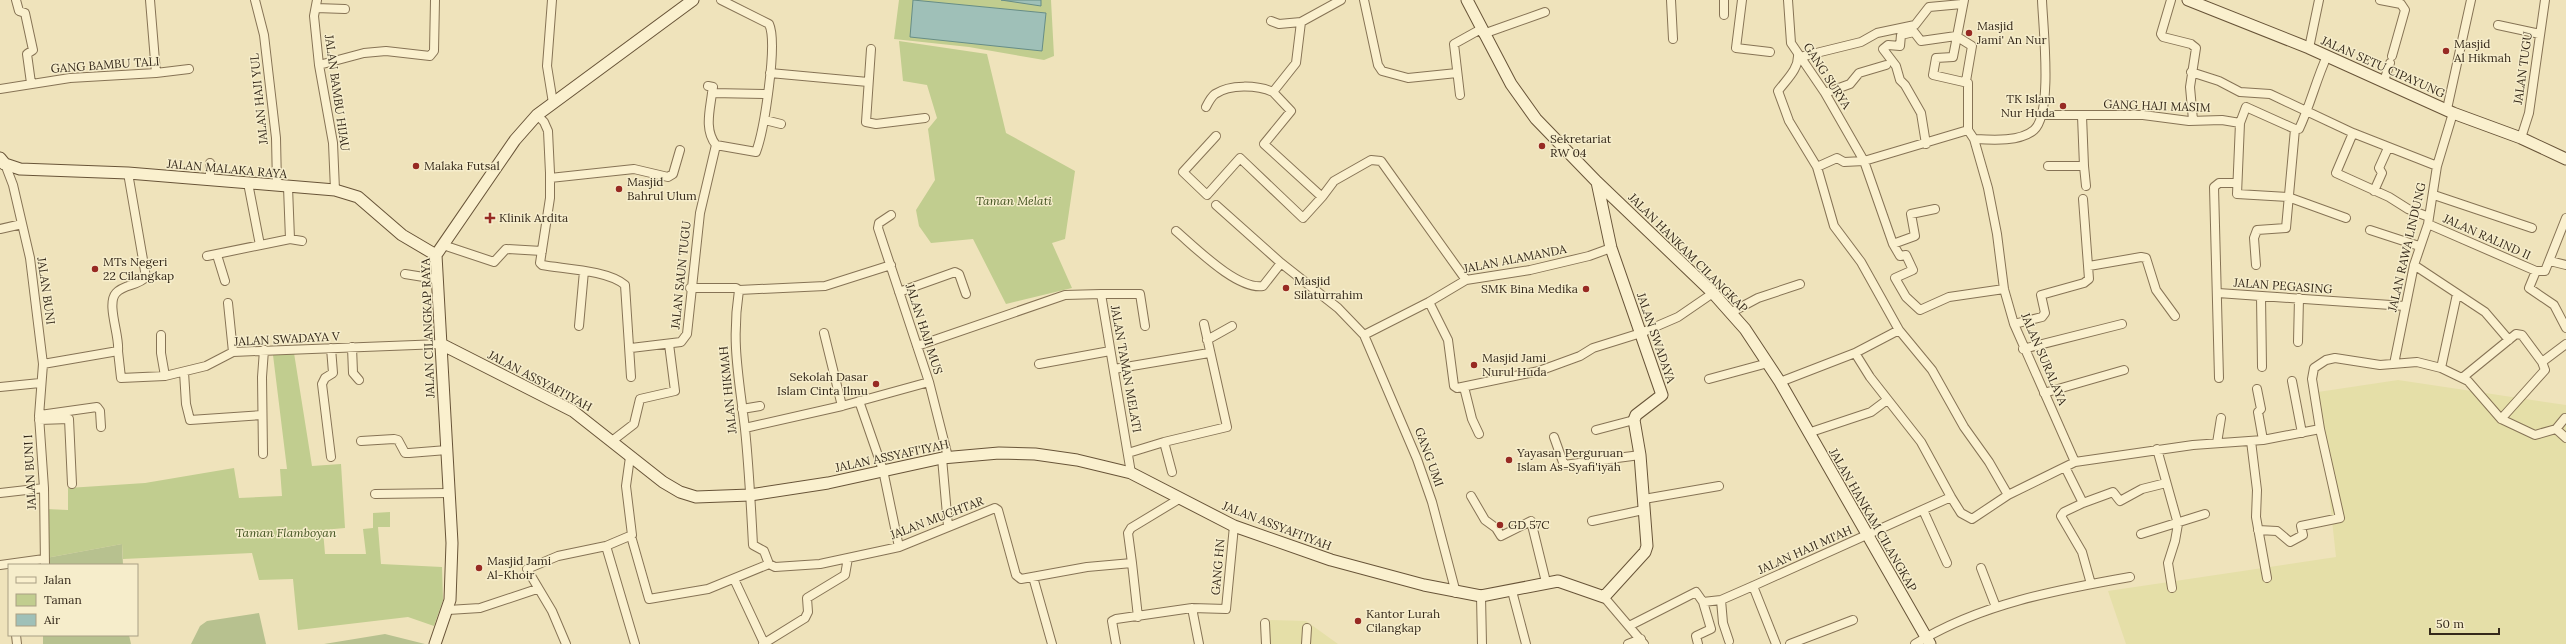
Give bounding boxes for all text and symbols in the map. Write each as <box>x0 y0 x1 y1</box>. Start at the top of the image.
place label: Masjid Jami' An Nur <box>1976 18 2048 47</box>
marker: Masjid Jami' An Nur <box>1964 28 1974 38</box>
street label: JALAN TUGU <box>2510 31 2535 106</box>
street label: JALAN SETU CIPAYUNG <box>2318 32 2447 101</box>
street label: JALAN BAMBU HIJAU <box>322 33 353 152</box>
place label: Masjid Al Hikmah <box>2453 36 2511 65</box>
street label: GANG SURYA <box>1800 40 1855 112</box>
marker: Masjid Al Hikmah <box>2441 46 2451 56</box>
street label: GANG BAMBU TALI <box>50 53 160 76</box>
street label: JALAN HAJI YUL <box>246 53 271 146</box>
place label: TK Islam Nur Huda <box>2001 91 2055 120</box>
street label: GANG HAJI MASIM <box>2103 96 2211 115</box>
marker: TK Islam Nur Huda <box>2058 101 2068 111</box>
place label: Sekretariat RW 04 <box>1550 131 1612 160</box>
marker: Sekretariat RW 04 <box>1537 141 1547 151</box>
street label: JALAN MALAKA RAYA <box>165 156 288 181</box>
place label: Malaka Futsal <box>424 158 500 173</box>
marker: Malaka Futsal <box>411 161 421 171</box>
place label: Masjid Bahrul Ulum <box>627 174 697 203</box>
street label: JALAN RAWA LINDUNG <box>2384 181 2429 314</box>
marker: Masjid Bahrul Ulum <box>614 184 624 194</box>
street label: JALAN HANKAM CILANGKAP <box>1625 189 1751 315</box>
park label: Taman Melati <box>976 193 1052 208</box>
place label: Klinik Ardita <box>499 210 568 225</box>
street label: JALAN RALIND II <box>2440 210 2533 263</box>
marker: Klinik Ardita <box>484 212 496 224</box>
street label: JALAN SAUN TUGU <box>667 220 694 331</box>
street label: JALAN ALAMANDA <box>1461 241 1568 276</box>
place label: MTs Negeri 22 Cilangkap <box>103 254 174 283</box>
street label: JALAN BUNI <box>34 255 59 326</box>
street label: JALAN CILANGKAP RAYA <box>418 257 437 399</box>
marker: MTs Negeri 22 Cilangkap <box>90 264 100 274</box>
place label: Masjid Silaturrahim <box>1294 273 1363 302</box>
street label: JALAN PEGASING <box>2232 274 2333 296</box>
street label: JALAN HAJI MUS <box>902 281 946 376</box>
place label: SMK Bina Medika <box>1481 281 1578 296</box>
marker: Masjid Silaturrahim <box>1281 283 1291 293</box>
marker: SMK Bina Medika <box>1581 284 1591 294</box>
street label: JALAN SWADAYA <box>1634 290 1679 386</box>
street label: JALAN TAMAN MELATI <box>1108 303 1145 434</box>
street label: JALAN SURALAYA <box>2018 309 2071 408</box>
street label: JALAN SWADAYA V <box>233 328 341 349</box>
street label: JALAN HIKMAH <box>715 345 740 436</box>
street label: JALAN ASSYAFI'IYAH <box>485 346 595 414</box>
place label: Masjid Jami Nurul Huda <box>1482 350 1547 379</box>
marker: Masjid Jami Nurul Huda <box>1469 360 1479 370</box>
place label: Sekolah Dasar Islam Cinta Ilmu <box>777 369 869 398</box>
marker: Sekolah Dasar Islam Cinta Ilmu <box>871 379 881 389</box>
street label: GANG UMI <box>1412 425 1447 489</box>
street label: JALAN BUNI I <box>20 434 39 511</box>
street label: JALAN ASSYAFI'IYAH <box>833 436 950 475</box>
place label: Yayasan Perguruan Islam As-Syafi'iyah <box>1516 445 1623 474</box>
street label: JALAN HANKAM CILANGKAP <box>1826 445 1921 594</box>
marker: Yayasan Perguruan Islam As-Syafi'iyah <box>1504 455 1514 465</box>
street label: JALAN MUCHTAR <box>887 493 986 543</box>
street label: JALAN ASSYAFI'IYAH <box>1220 497 1334 553</box>
place label: GD 57C <box>1508 517 1550 532</box>
marker: GD 57C <box>1495 520 1505 530</box>
street label: JALAN HAJI MI'AH <box>1754 522 1854 577</box>
park label: Taman Flamboyan <box>236 525 337 540</box>
street label: GANG HN <box>1208 538 1227 596</box>
place label: Masjid Jami Al-Khoir <box>486 553 551 582</box>
marker: Masjid Jami Al-Khoir <box>474 563 484 573</box>
legend <box>8 564 138 636</box>
text: Jalan <box>43 572 71 587</box>
text: Taman <box>44 592 82 607</box>
place label: Kantor Lurah Cilangkap <box>1366 606 1440 635</box>
scale bar <box>2430 610 2499 636</box>
text: Air <box>43 612 61 627</box>
marker: Kantor Lurah Cilangkap <box>1353 616 1363 626</box>
text: 50 m <box>2436 616 2464 631</box>

